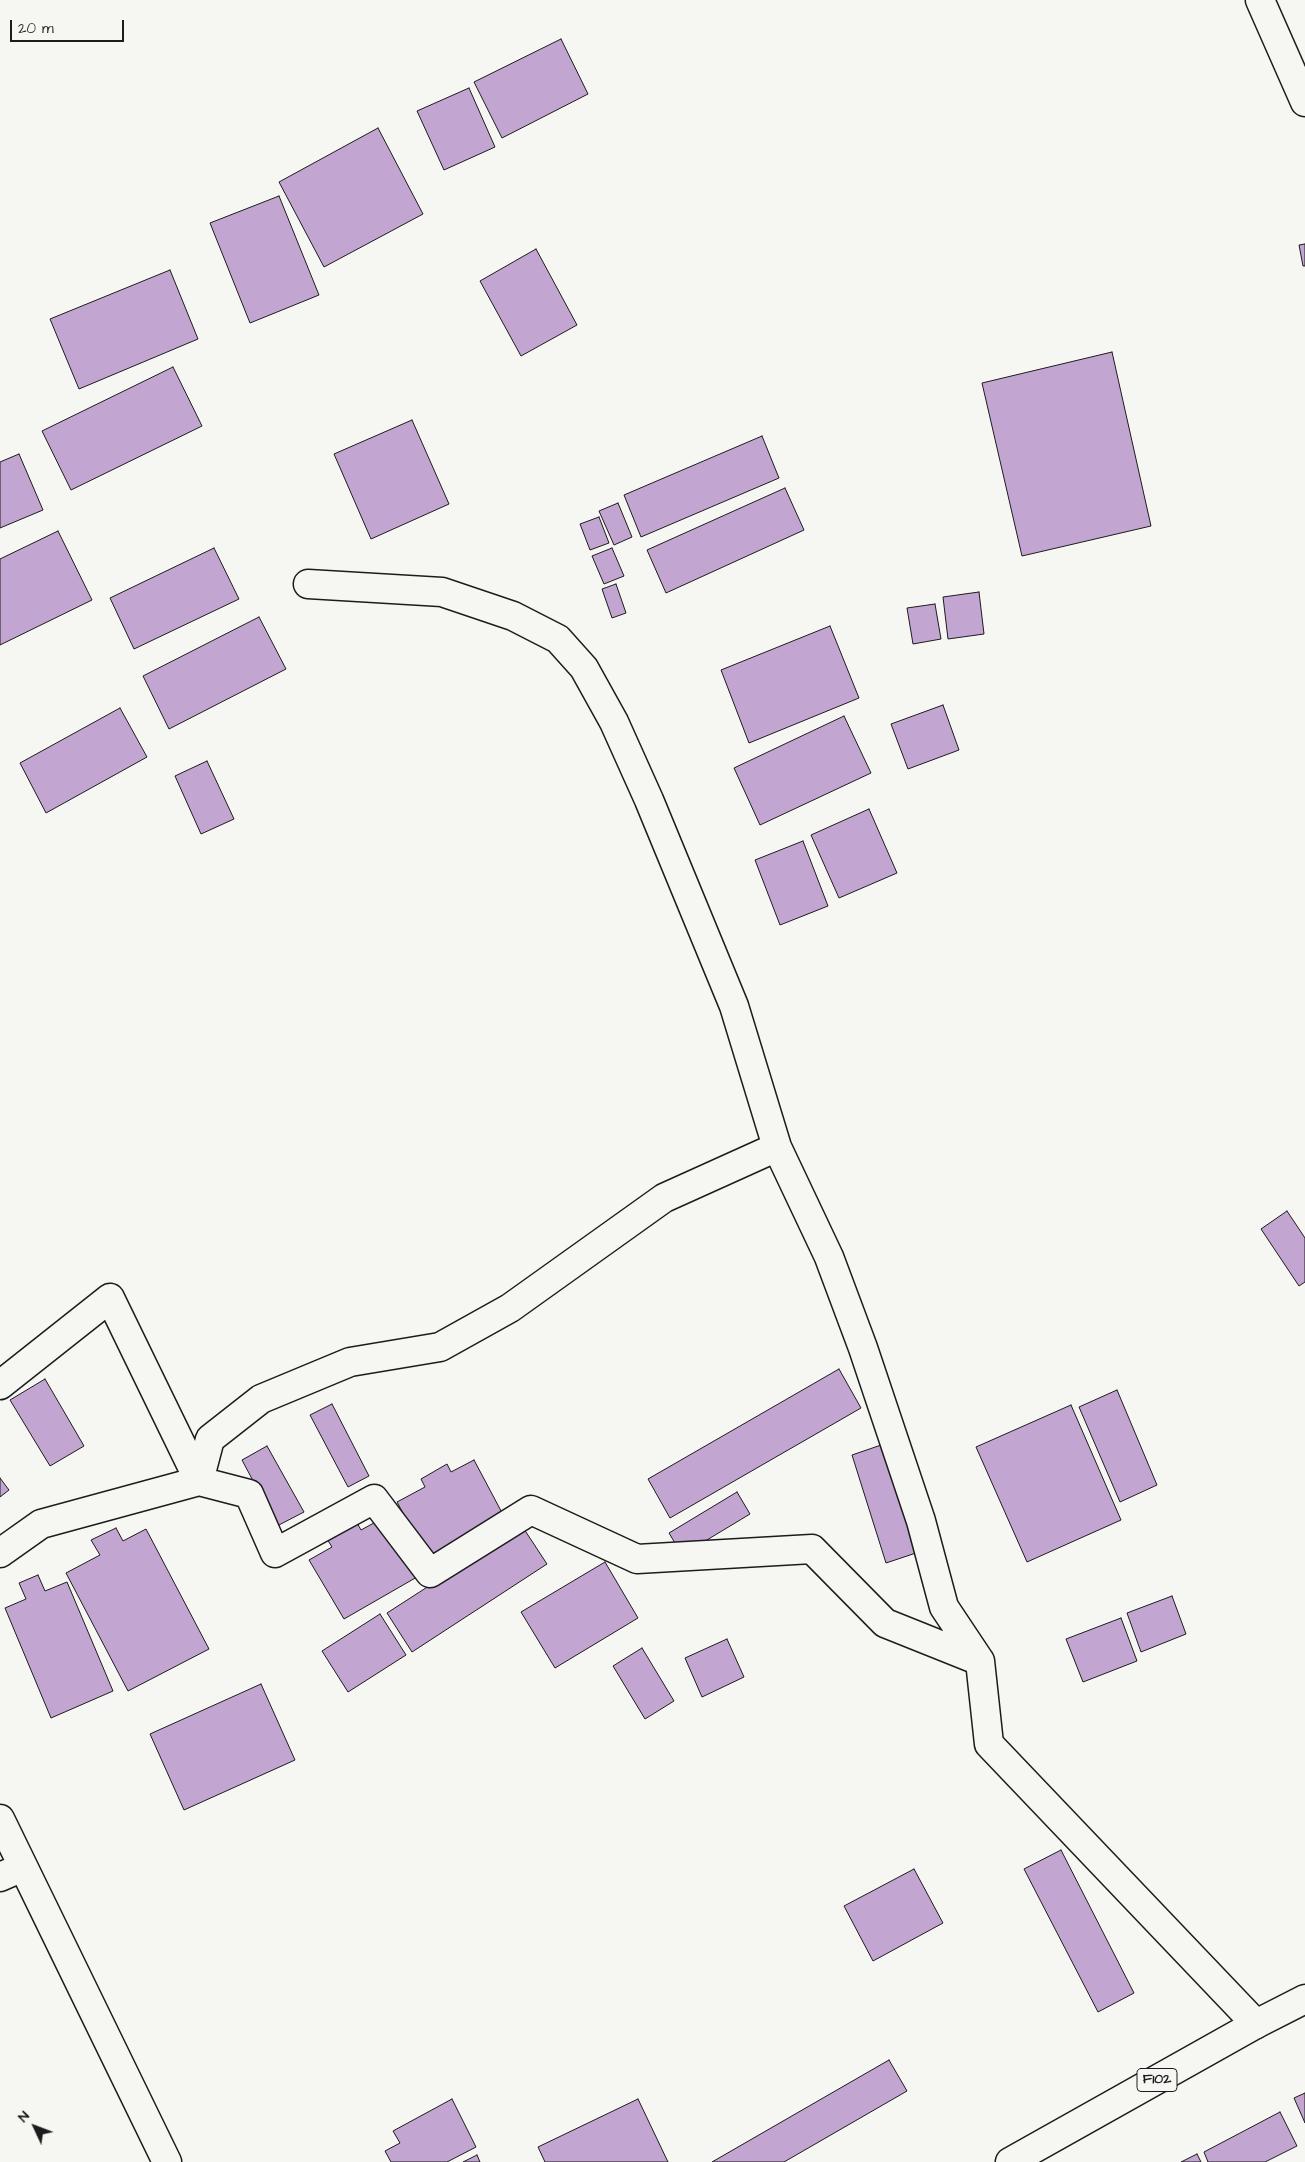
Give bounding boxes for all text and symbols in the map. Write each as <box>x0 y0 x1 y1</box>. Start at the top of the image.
scale bar <box>12 10 126 42</box>
text: 20 m <box>18 18 54 39</box>
road number: F102 <box>1137 2068 1177 2092</box>
north arrow <box>10 2102 60 2152</box>
text: N <box>14 2107 34 2127</box>

